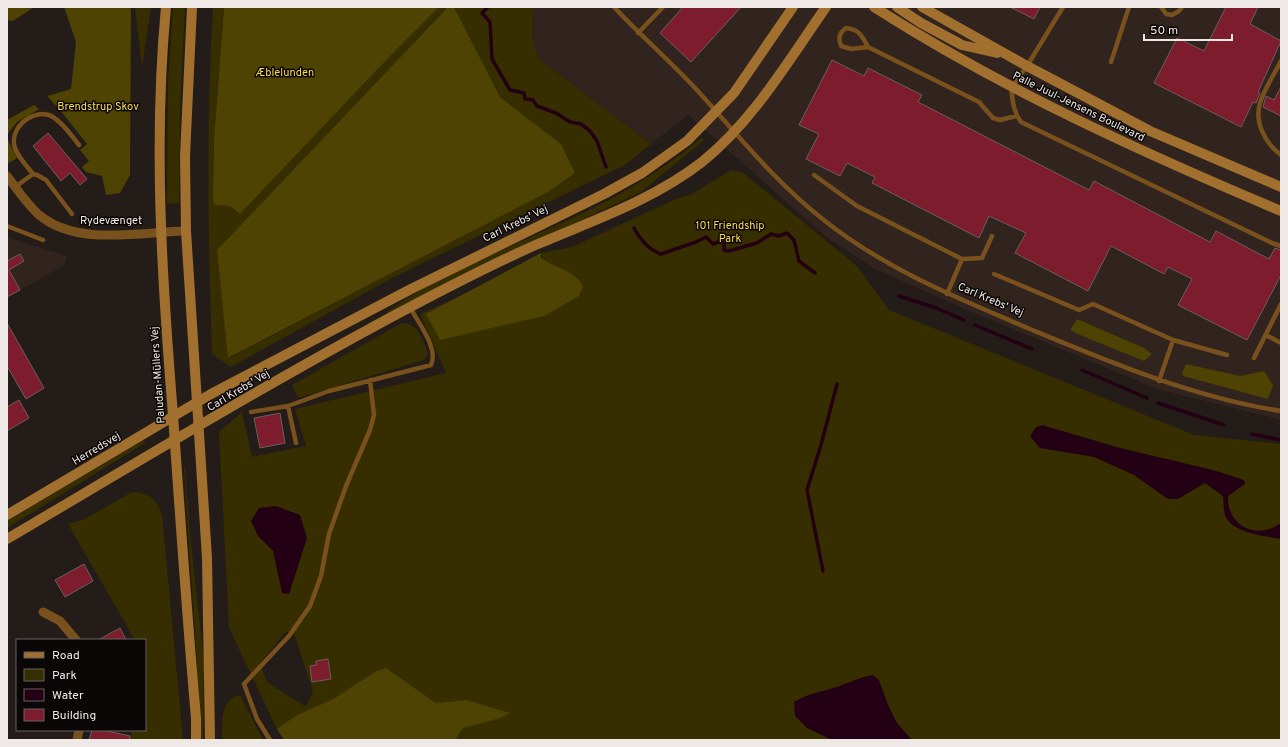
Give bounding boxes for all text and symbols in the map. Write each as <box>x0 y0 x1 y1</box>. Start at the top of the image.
scale bar <box>1144 16 1232 42</box>
text: 50 m <box>1150 23 1178 39</box>
park label: Æblelunden <box>255 66 314 80</box>
street label: Palle Juul-Jensens Boulevard <box>1010 69 1147 145</box>
park label: Brendstrup Skov <box>57 100 139 114</box>
street label: Carl Krebs' Vej <box>481 202 550 246</box>
street label: Rydevænget <box>80 214 142 228</box>
park label: 101 Friendship Park <box>695 219 765 246</box>
street label: Carl Krebs' Vej <box>955 280 1026 320</box>
street label: Paludan-Müllers Vej <box>148 326 168 424</box>
street label: Carl Krebs' Vej <box>205 367 272 415</box>
street label: Herredsvej <box>70 429 123 469</box>
legend <box>16 639 146 731</box>
text: Road <box>52 648 80 664</box>
text: Park <box>52 668 77 684</box>
text: Water <box>52 688 84 704</box>
text: Building <box>52 708 96 724</box>

